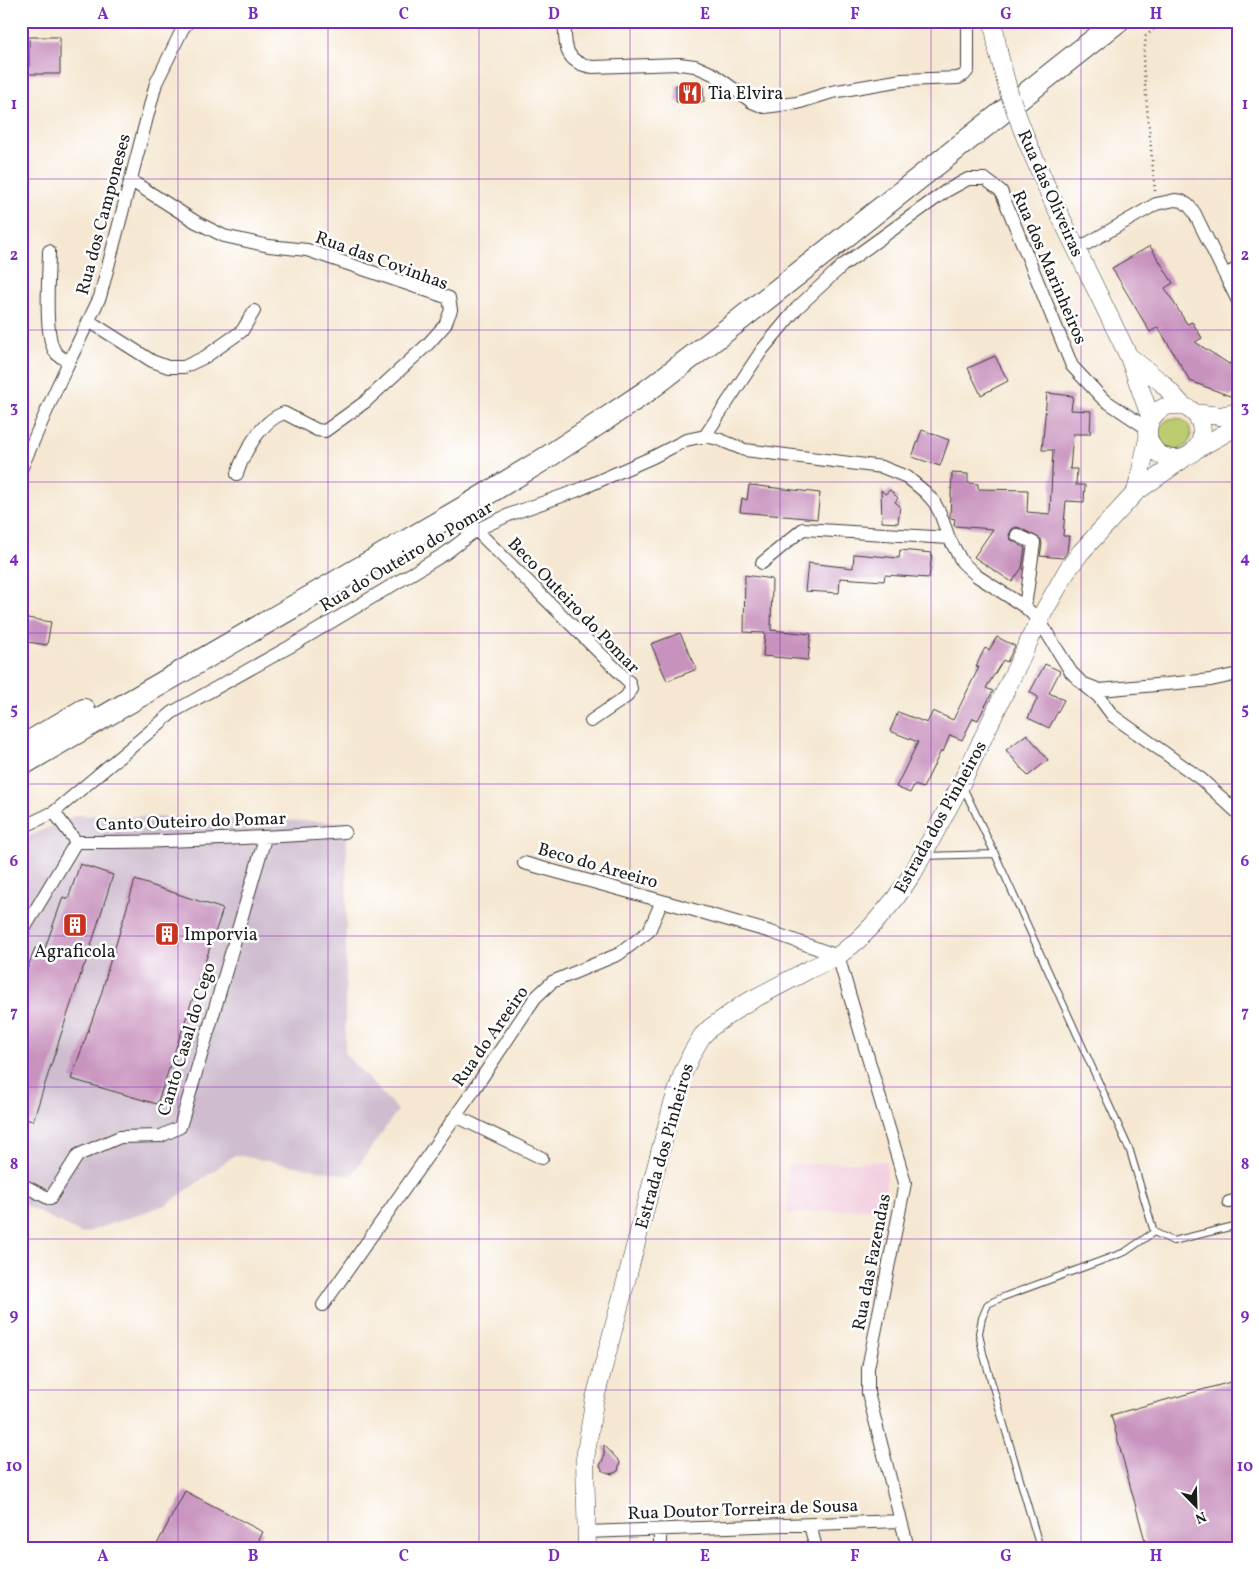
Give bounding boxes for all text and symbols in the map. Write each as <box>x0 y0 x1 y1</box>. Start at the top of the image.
text: A <box>97 4 109 26</box>
text: B <box>248 4 259 26</box>
text: C <box>399 4 409 26</box>
text: D <box>548 4 560 26</box>
text: E <box>700 4 710 26</box>
text: F <box>850 4 860 26</box>
text: G <box>1000 4 1012 26</box>
text: H <box>1150 4 1162 26</box>
restaurant icon: Tia Elvira <box>677 80 703 106</box>
place label: Tia Elvira <box>708 82 783 107</box>
text: 1 <box>11 94 17 116</box>
text: 1 <box>1242 94 1248 116</box>
street label: Rua das Oliveiras <box>1010 126 1089 261</box>
street label: Rua dos Camponeses <box>71 131 138 298</box>
street label: Rua dos Marinheiros <box>1005 187 1092 348</box>
street label: Rua das Covinhas <box>312 226 451 297</box>
text: 2 <box>10 245 18 267</box>
text: 2 <box>1241 245 1249 267</box>
text: 3 <box>10 397 18 419</box>
text: 3 <box>1241 397 1249 419</box>
street label: Rua do Outeiro do Pomar <box>316 495 498 619</box>
street label: Beco Outeiro do Pomar <box>501 532 645 680</box>
text: 4 <box>9 548 19 570</box>
text: 4 <box>1240 548 1250 570</box>
text: 5 <box>10 699 18 721</box>
text: 5 <box>1241 699 1249 721</box>
street label: Estrada dos Pinheiros <box>889 737 994 899</box>
street label: Canto Outeiro do Pomar <box>96 807 287 838</box>
street label: Beco do Areeiro <box>534 837 661 896</box>
text: 6 <box>10 851 19 873</box>
text: 6 <box>1241 851 1250 873</box>
building icon: Agraficola <box>62 912 88 938</box>
building icon: Imporvia <box>154 921 180 947</box>
place label: Imporvia <box>184 923 258 948</box>
place label: Agraficola <box>34 940 116 965</box>
street label: Canto Casal do Cego <box>152 959 223 1119</box>
street label: Rua do Areeiro <box>447 981 535 1092</box>
text: 7 <box>10 1002 18 1024</box>
text: 7 <box>1241 1002 1249 1024</box>
street label: Estrada dos Pinheiros <box>630 1061 701 1232</box>
text: 8 <box>10 1154 18 1176</box>
text: 8 <box>1241 1154 1249 1176</box>
street label: Rua das Fazendas <box>847 1192 898 1333</box>
text: 9 <box>10 1305 19 1327</box>
text: 9 <box>1241 1305 1250 1327</box>
text: 10 <box>6 1456 22 1478</box>
text: 10 <box>1237 1456 1253 1478</box>
north arrow <box>1172 1482 1222 1532</box>
street label: Rua Doutor Torreira de Sousa <box>627 1494 859 1527</box>
text: N <box>1192 1506 1209 1527</box>
text: A <box>97 1546 109 1568</box>
text: B <box>248 1546 259 1568</box>
text: C <box>399 1546 409 1568</box>
text: D <box>548 1546 560 1568</box>
text: E <box>700 1546 710 1568</box>
text: F <box>850 1546 860 1568</box>
text: G <box>1000 1546 1012 1568</box>
text: H <box>1150 1546 1162 1568</box>

